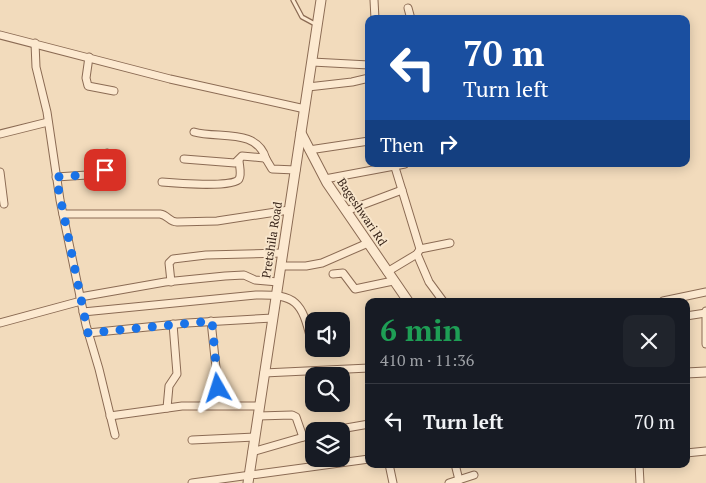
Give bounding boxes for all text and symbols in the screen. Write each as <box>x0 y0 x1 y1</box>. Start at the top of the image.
text: 70 m <box>463 30 544 76</box>
icon: left <box>380 35 445 100</box>
text: Turn left <box>463 74 549 103</box>
icon: right <box>434 130 462 158</box>
text: Then <box>380 132 424 157</box>
pin <box>84 149 126 191</box>
icon: arrive <box>91 156 119 184</box>
street label: Bageshwari Rd <box>334 175 391 249</box>
street label: Pretshila Road <box>258 200 285 279</box>
text: 6 min <box>380 310 462 350</box>
map controls <box>305 312 350 467</box>
button: sound <box>305 312 350 357</box>
button: close <box>623 315 675 367</box>
text: 410 m · 11:36 <box>380 349 474 371</box>
position arrow <box>191 361 243 413</box>
button: search <box>305 367 350 412</box>
icon: left <box>380 407 408 435</box>
text: Turn left <box>423 409 504 434</box>
text: 70 m <box>634 409 675 434</box>
button: layers <box>305 422 350 467</box>

